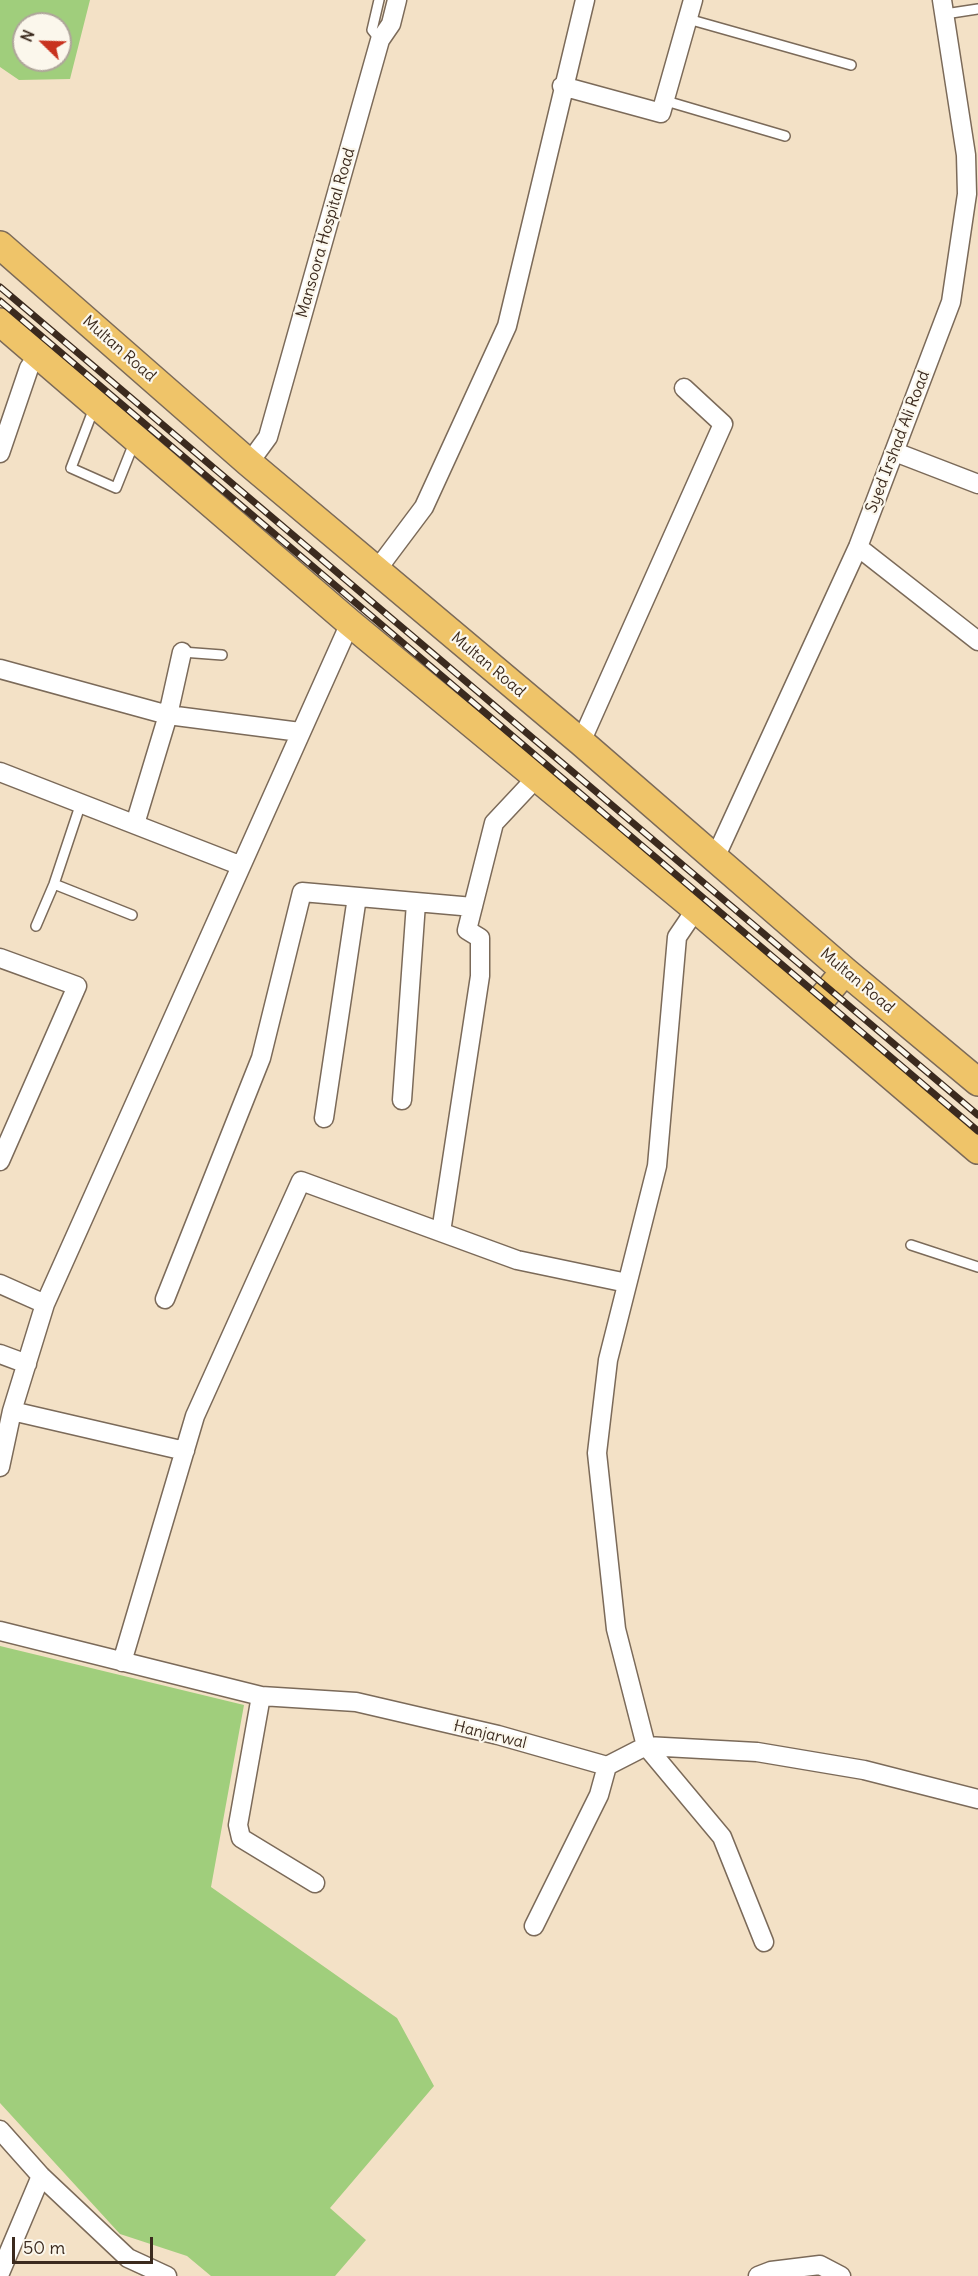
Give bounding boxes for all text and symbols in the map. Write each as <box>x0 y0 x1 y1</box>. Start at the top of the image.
north arrow <box>12 12 72 72</box>
text: N <box>16 27 39 45</box>
street label: Mansoora Hospital Road <box>293 146 359 320</box>
street label: Multan Road <box>78 312 160 386</box>
street label: Syed Irshad Ali Road <box>862 368 934 516</box>
street label: Multan Road <box>447 628 529 702</box>
street label: Multan Road <box>816 944 898 1018</box>
street label: Hanjarwal <box>452 1717 528 1753</box>
scale bar <box>15 2225 156 2263</box>
text: 50 m <box>23 2236 65 2259</box>

